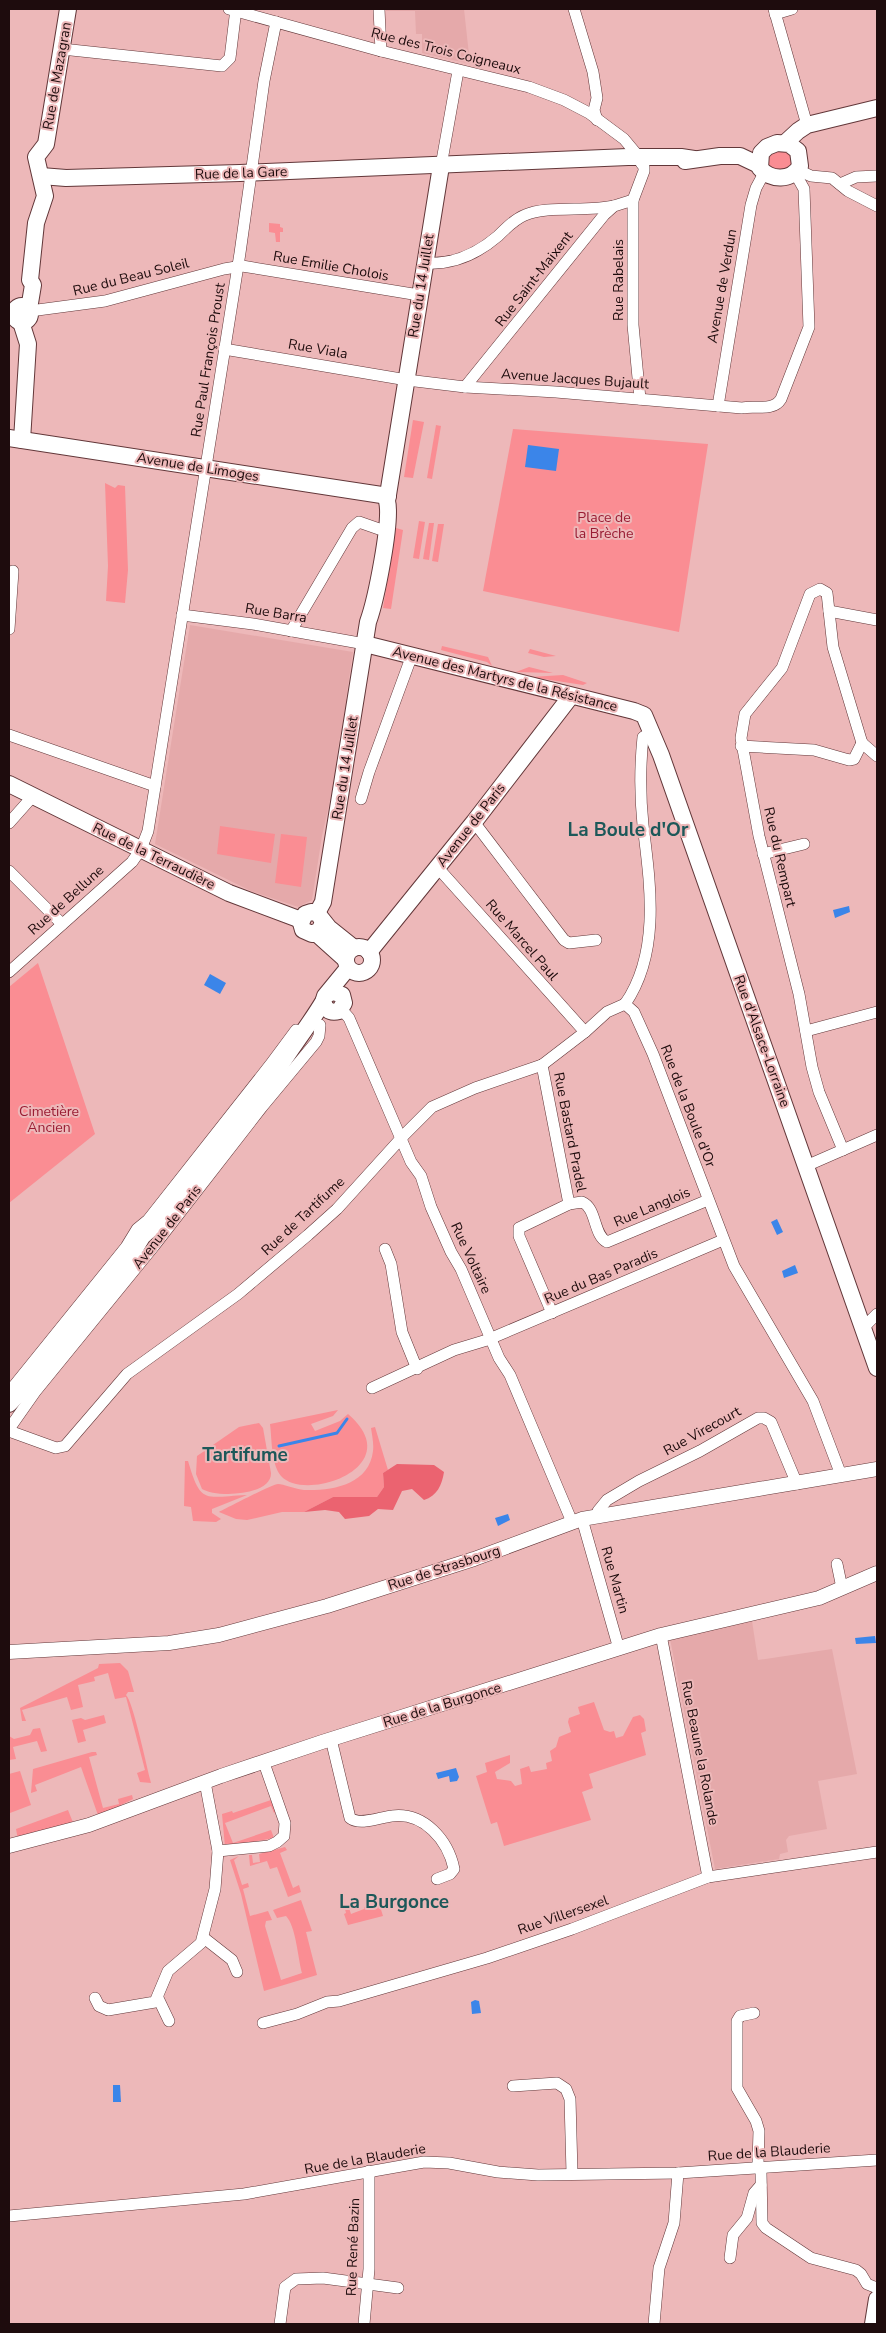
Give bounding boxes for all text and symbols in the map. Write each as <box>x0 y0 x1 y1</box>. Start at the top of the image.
street label: Rue de Mazagran <box>38 21 76 131</box>
street label: Rue des Trois Coigneaux <box>369 23 524 79</box>
street label: Rue de la Gare <box>194 162 288 184</box>
street label: Rue Saint-Maixent <box>491 227 577 331</box>
street label: Avenue de Verdun <box>703 227 741 345</box>
street label: Rue du 14 Juillet <box>403 233 439 339</box>
street label: Rue Rabelais <box>609 239 628 321</box>
street label: Rue Emilie Cholois <box>272 246 391 286</box>
street label: Rue du Beau Soleil <box>71 253 192 301</box>
street label: Rue Paul François Proust <box>186 281 230 439</box>
street label: Rue Viala <box>287 334 349 364</box>
street label: Avenue Jacques Bujault <box>500 364 650 394</box>
street label: Avenue de Limoges <box>136 448 261 486</box>
park label: Place de la Brèche <box>575 508 633 543</box>
street label: Rue Barra <box>244 599 308 627</box>
street label: Avenue des Martyrs de la Résistance <box>391 642 619 716</box>
street label: Rue du 14 Juillet <box>327 715 363 821</box>
street label: Avenue de Paris <box>432 779 510 871</box>
street label: Rue du Rempart <box>759 805 801 909</box>
district label: La Boule d'Or <box>568 817 689 843</box>
street label: Rue de la Terraudière <box>90 818 218 894</box>
street label: Rue de Bellune <box>24 861 108 939</box>
street label: Rue Marcel Paul <box>481 895 563 985</box>
street label: Rue d'Alsace-Lorraine <box>729 972 795 1110</box>
street label: Rue de la Boule d'Or <box>656 1042 720 1170</box>
street label: Rue Bastard Pradel <box>549 1070 591 1194</box>
park label: Cimetière Ancien <box>19 1102 79 1137</box>
street label: Rue de Tartifume <box>257 1172 349 1260</box>
street label: Avenue de Paris <box>128 1181 206 1273</box>
street label: Rue Langlois <box>611 1182 693 1232</box>
street label: Rue Voltaire <box>446 1219 496 1297</box>
street label: Rue du Bas Paradis <box>541 1243 661 1308</box>
street label: Rue Virecourt <box>660 1402 744 1460</box>
district label: Tartifume <box>202 1442 288 1468</box>
street label: Rue de Strasbourg <box>385 1541 503 1595</box>
street label: Rue Martin <box>596 1544 634 1616</box>
street label: Rue de la Burgonce <box>381 1678 503 1732</box>
street label: Rue Beaune la Rolande <box>677 1679 723 1827</box>
district label: La Burgonce <box>339 1889 449 1915</box>
street label: Rue Villersexel <box>515 1890 612 1939</box>
street label: Rue de la Blauderie <box>707 2138 831 2166</box>
street label: Rue de la Blauderie <box>303 2139 427 2179</box>
street label: Rue René Bazin <box>342 2197 364 2297</box>

